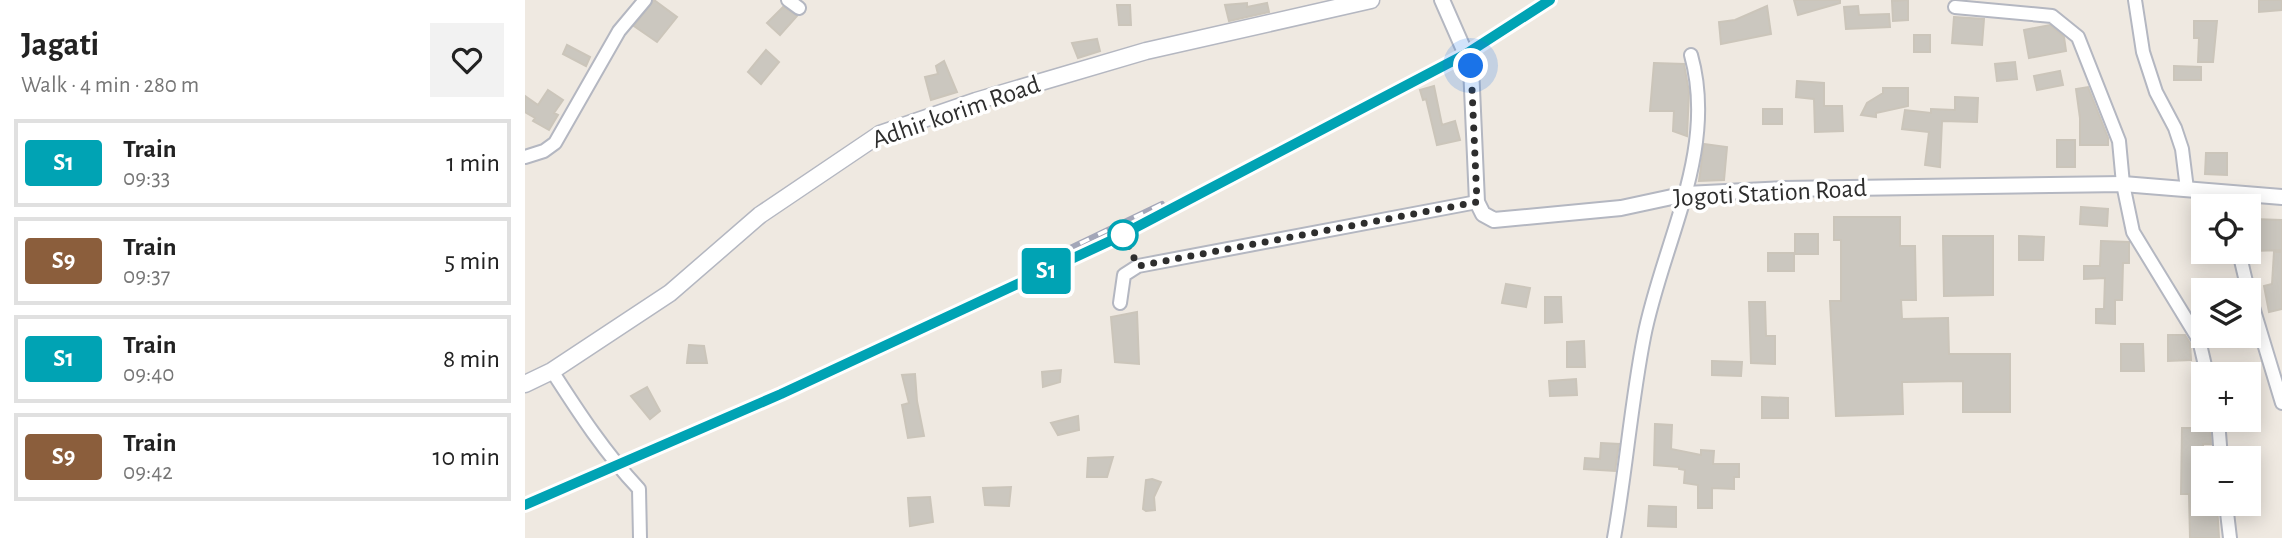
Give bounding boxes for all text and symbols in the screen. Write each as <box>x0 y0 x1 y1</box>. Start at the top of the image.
button: heart <box>430 23 504 97</box>
text: Jagati <box>21 29 99 62</box>
your location <box>1453 48 1488 83</box>
street label: Adhir korim Road <box>869 71 1043 153</box>
text: Walk · 4 min · 280 m <box>21 74 199 97</box>
text: Train <box>123 136 176 162</box>
text: 1 min <box>446 150 500 176</box>
text: S1 <box>53 151 74 175</box>
text: 09:33 <box>123 167 170 190</box>
street label: Jogoti Station Road <box>1673 175 1867 211</box>
map controls <box>2191 194 2261 516</box>
button: locate <box>2191 194 2261 264</box>
unlabelled marker <box>1108 220 1138 250</box>
text: Train <box>123 234 176 260</box>
text: 5 min <box>444 248 500 274</box>
line badge: S1 <box>1015 248 1077 294</box>
text: S9 <box>52 249 75 273</box>
text: S1 <box>1036 259 1056 283</box>
text: 09:37 <box>123 265 170 288</box>
button: layers <box>2191 278 2261 348</box>
text: Train <box>123 332 176 358</box>
text: 8 min <box>443 346 500 372</box>
text: S1 <box>53 347 74 371</box>
button: + <box>2191 362 2261 432</box>
text: 09:40 <box>123 363 174 386</box>
text: Train <box>123 430 176 456</box>
text: 10 min <box>433 444 500 470</box>
text: S9 <box>52 445 75 469</box>
button: − <box>2191 446 2261 516</box>
text: 09:42 <box>123 461 173 484</box>

